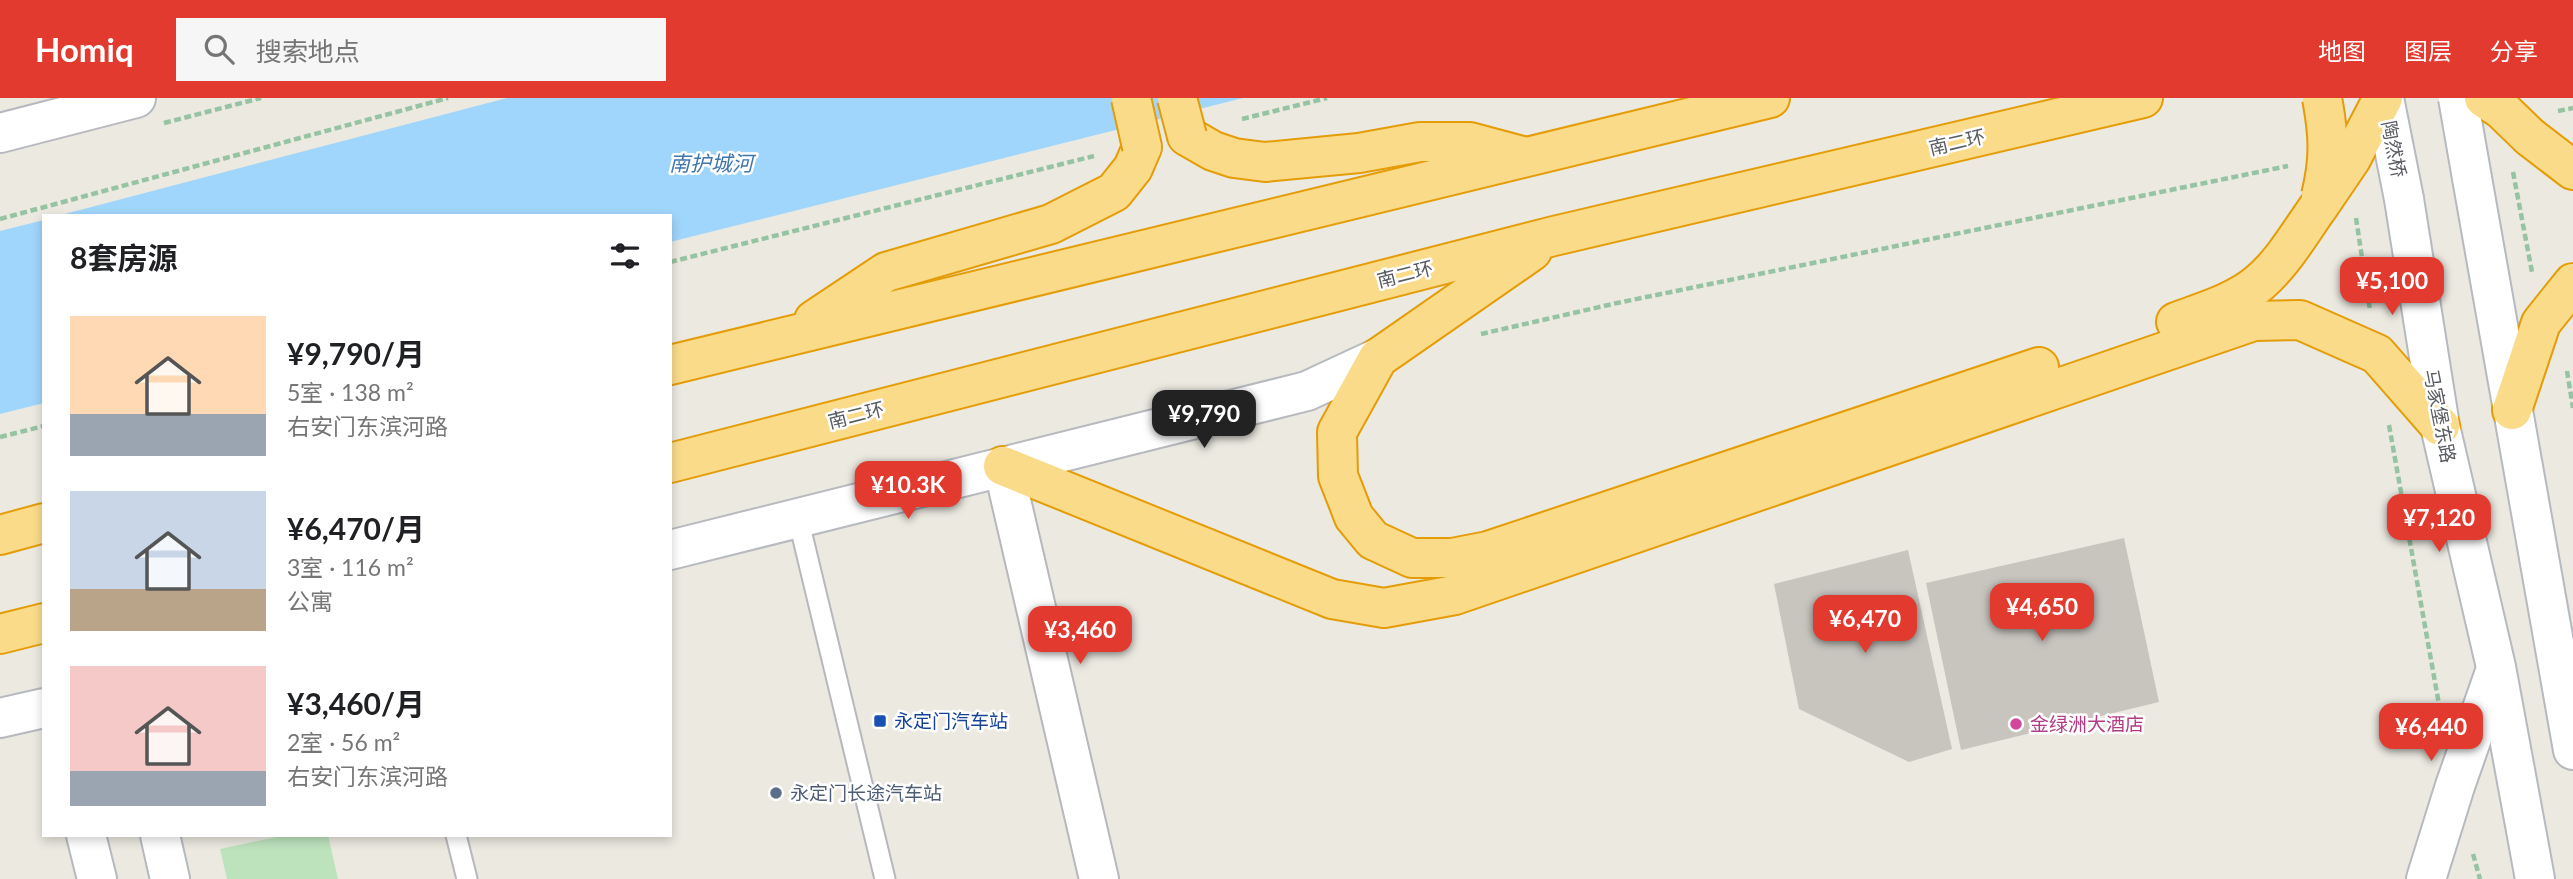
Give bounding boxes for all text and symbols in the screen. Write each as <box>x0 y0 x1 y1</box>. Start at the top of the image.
search box <box>176 18 666 81</box>
text: Homiq <box>35 29 134 69</box>
icon: search <box>200 30 238 68</box>
text: 搜索地点 <box>256 35 360 67</box>
text: 地图 <box>2318 36 2366 65</box>
text: 图层 <box>2404 36 2452 65</box>
text: 分享 <box>2490 36 2538 65</box>
street label: 陶然桥 <box>2378 119 2411 179</box>
street label: 南二环 <box>1927 124 1987 159</box>
water label: 南护城河 <box>669 150 757 175</box>
icon: filters <box>606 237 644 275</box>
text: 8套房源 <box>70 239 177 275</box>
street label: 南二环 <box>1374 255 1435 292</box>
pin: ¥5,100 <box>2335 258 2449 317</box>
text: ¥5,100 <box>2356 266 2428 294</box>
text: ¥9,790/月 <box>287 335 425 371</box>
icon: home <box>126 344 210 428</box>
street label: 马家堡东路 <box>2420 367 2461 465</box>
text: 5室 · 138 m² <box>287 378 414 406</box>
pin: ¥9,790 <box>1147 390 1261 450</box>
street label: 南二环 <box>825 396 886 433</box>
text: ¥9,790 <box>1168 399 1240 427</box>
text: 右安门东滨河路 <box>287 412 448 440</box>
pin: ¥10.3K <box>851 462 965 521</box>
text: ¥10.3K <box>871 470 945 498</box>
pin: ¥7,120 <box>2382 494 2496 554</box>
text: ¥7,120 <box>2403 503 2475 531</box>
text: ¥6,470/月 <box>287 510 425 546</box>
icon: home <box>126 519 210 603</box>
text: 3室 · 116 m² <box>287 553 414 581</box>
pin: ¥4,650 <box>1985 584 2099 643</box>
text: 公寓 <box>287 587 333 615</box>
text: ¥4,650 <box>2006 592 2078 620</box>
pin: ¥6,470 <box>1808 596 1922 655</box>
text: ¥6,470 <box>1829 604 1901 632</box>
pin: ¥3,460 <box>1023 606 1137 666</box>
text: ¥3,460 <box>1044 615 1116 643</box>
text: ¥3,460/月 <box>287 685 425 721</box>
icon: home <box>126 694 210 778</box>
pin: ¥6,440 <box>2374 704 2488 763</box>
place label: 永定门汽车站 <box>894 709 1008 732</box>
place label: 金绿洲大酒店 <box>2030 712 2144 735</box>
text: ¥6,440 <box>2395 712 2467 740</box>
marker: 永定门汽车站 <box>872 713 888 729</box>
marker: 金绿洲大酒店 <box>2008 716 2024 732</box>
text: 2室 · 56 m² <box>287 728 400 756</box>
text: 右安门东滨河路 <box>287 762 448 790</box>
place label: 永定门长途汽车站 <box>790 781 942 804</box>
marker: 永定门长途汽车站 <box>768 785 784 801</box>

